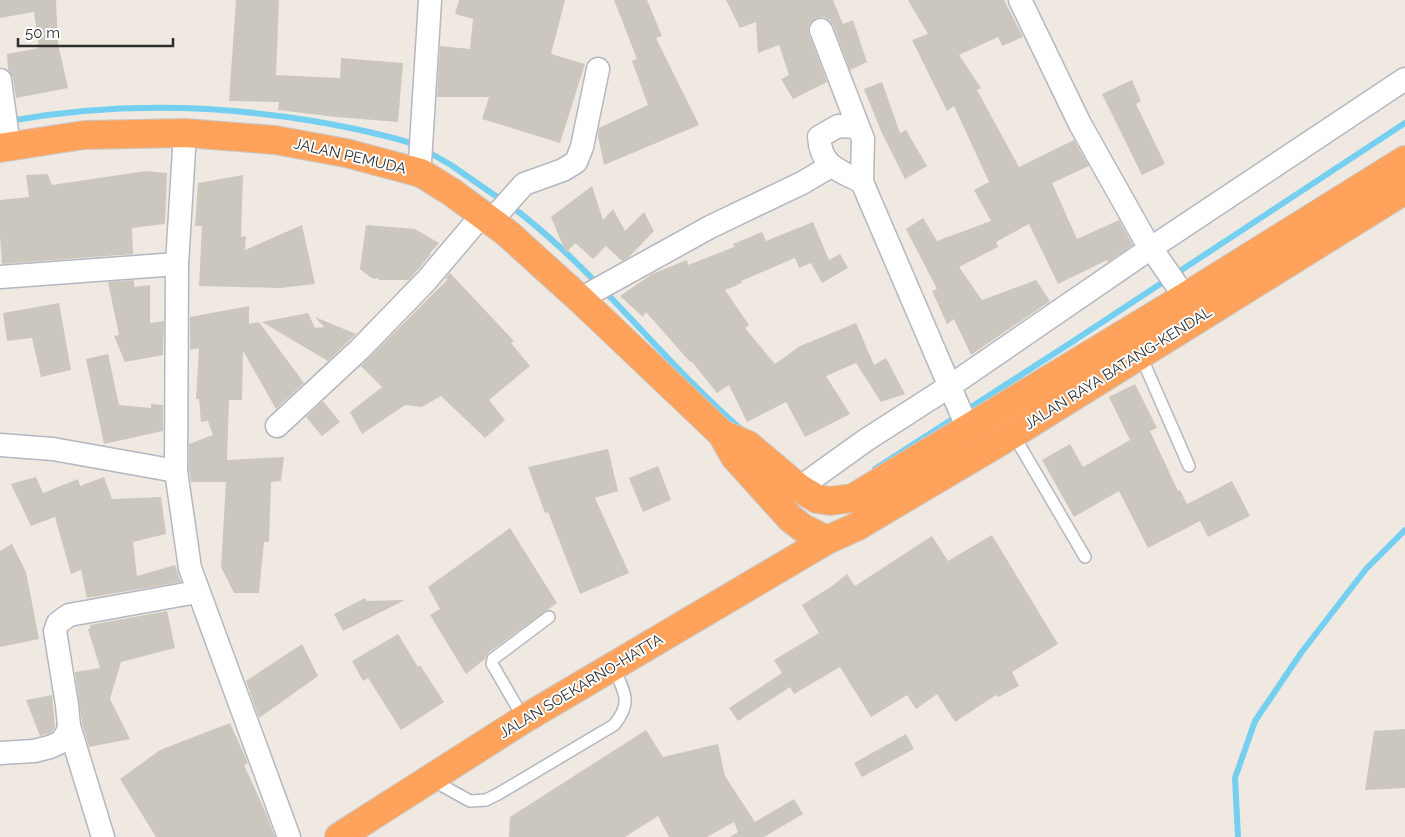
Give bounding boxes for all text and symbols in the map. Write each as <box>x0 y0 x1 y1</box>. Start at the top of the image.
scale bar <box>18 15 172 47</box>
text: 50 m <box>25 24 60 42</box>
street label: JALAN PEMUDA <box>292 134 408 178</box>
street label: JALAN RAYA BATANG-KENDAL <box>1021 303 1215 433</box>
street label: JALAN SOEKARNO-HATTA <box>496 630 666 742</box>

